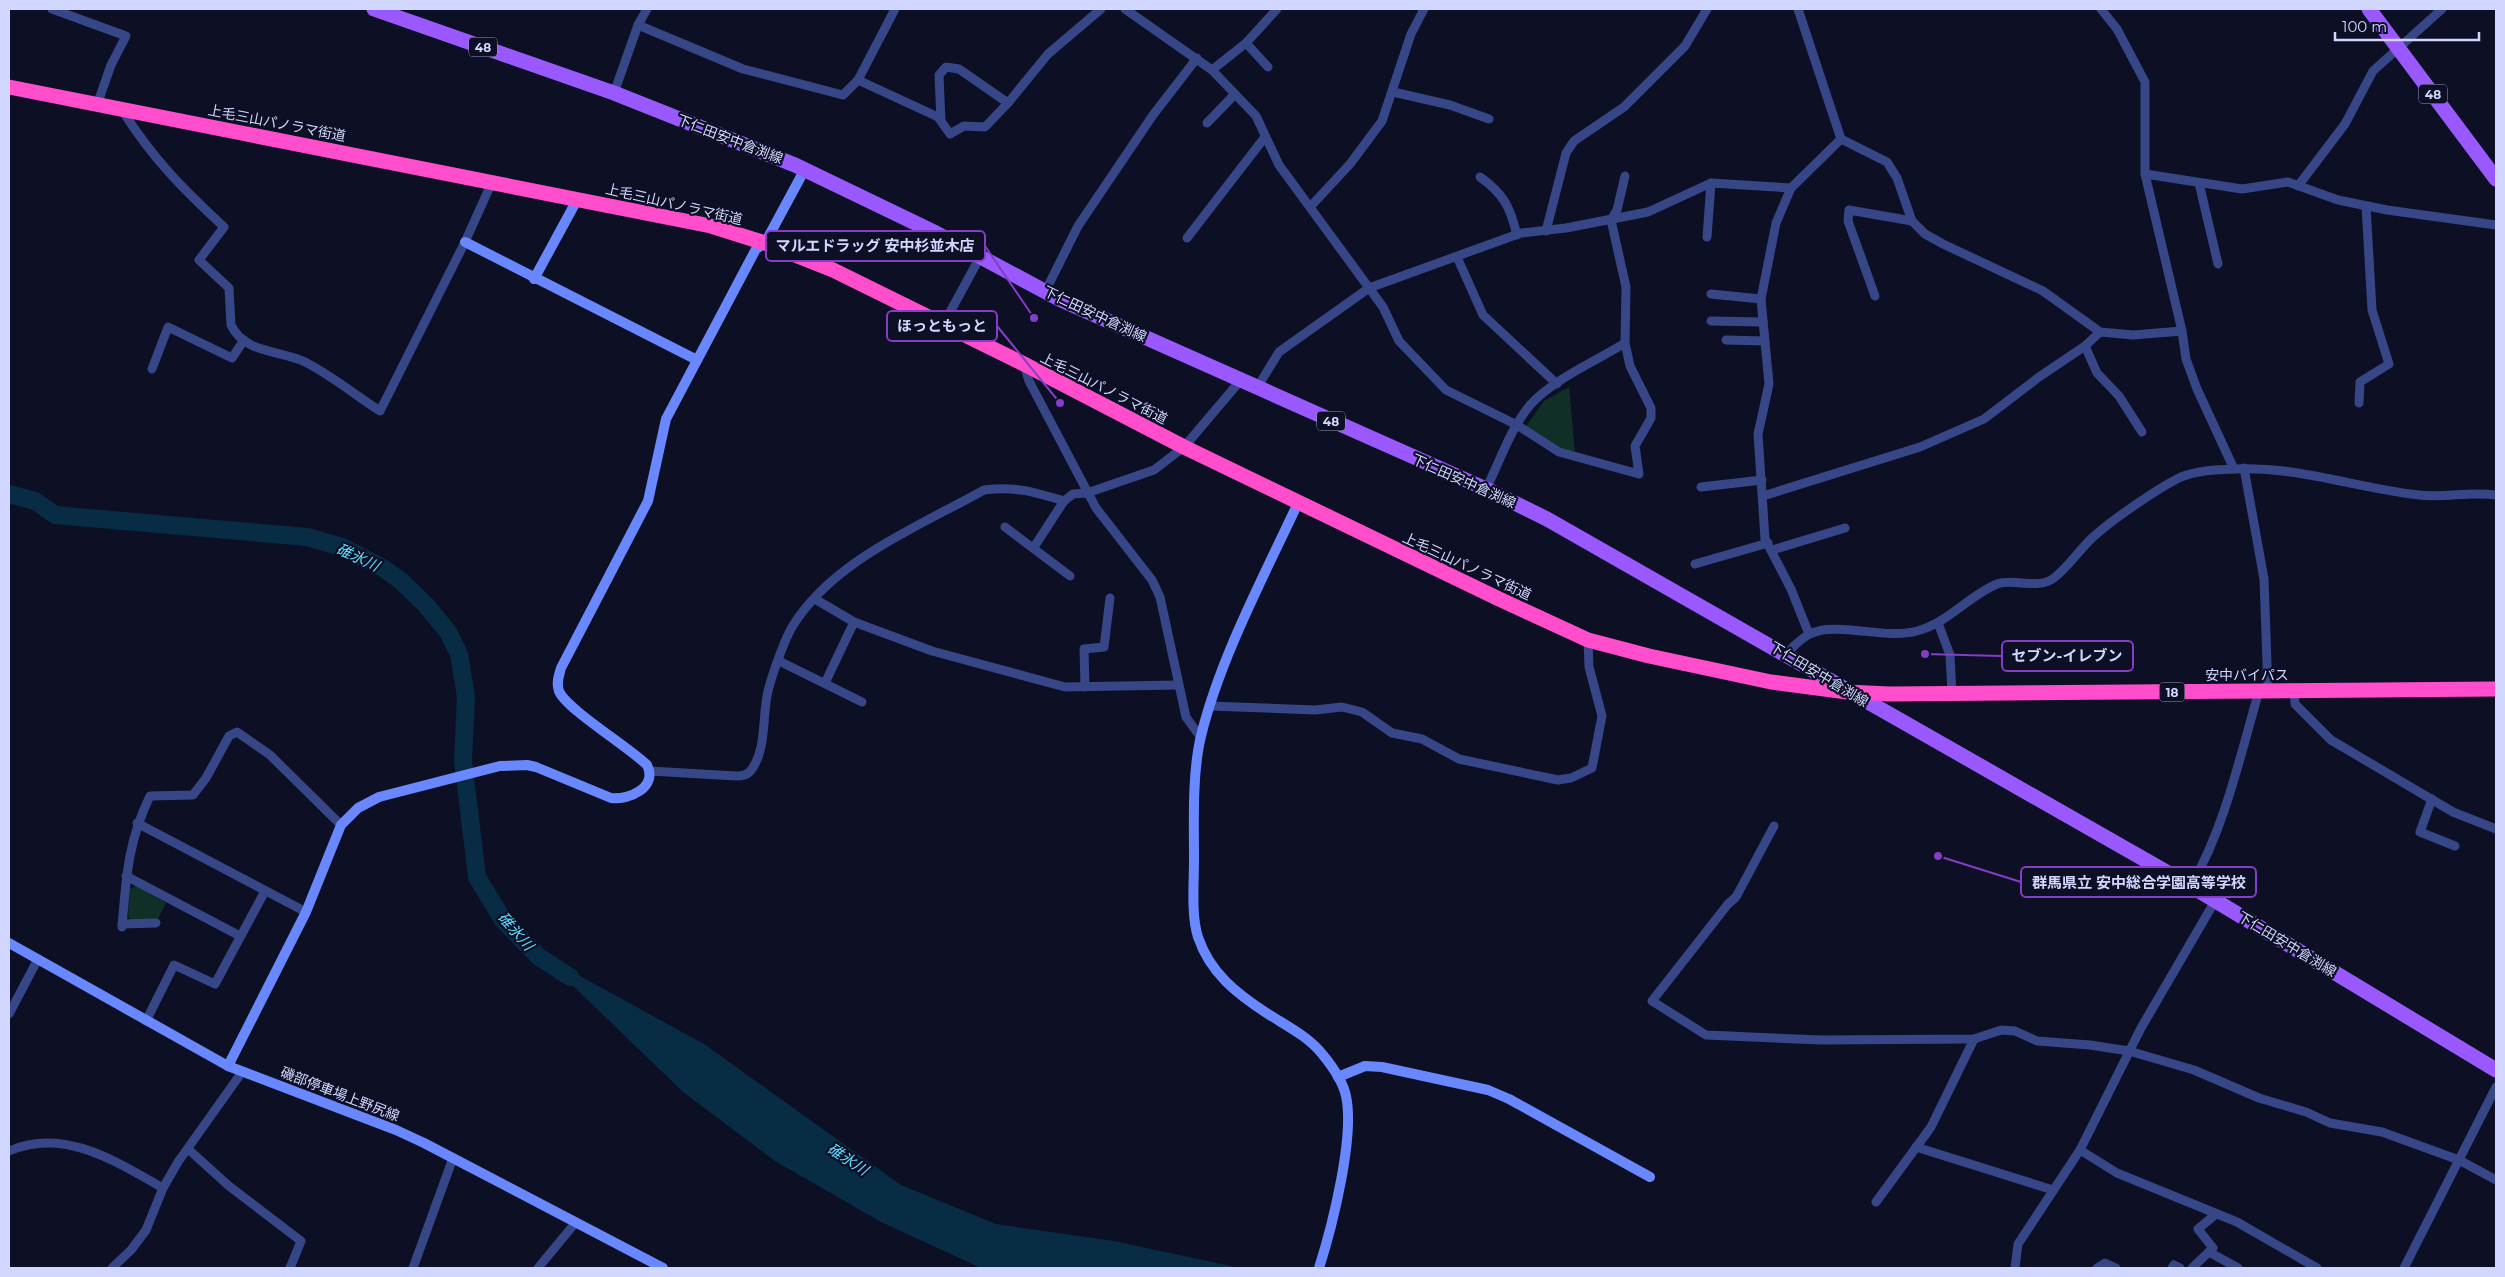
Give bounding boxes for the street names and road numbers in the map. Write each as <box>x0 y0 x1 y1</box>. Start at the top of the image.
road number: 48 <box>469 38 497 56</box>
road number: 48 <box>2419 85 2447 104</box>
street label: 上毛三山パノラマ街道 <box>207 101 347 145</box>
street label: 下仁田安中倉渕線 <box>674 111 786 167</box>
street label: 上毛三山パノラマ街道 <box>604 179 744 229</box>
street label: 下仁田安中倉渕線 <box>1040 282 1150 346</box>
street label: 上毛三山パノラマ街道 <box>1038 348 1170 428</box>
road number: 48 <box>1317 412 1345 431</box>
street label: 下仁田安中倉渕線 <box>1409 450 1519 512</box>
street label: 上毛三山パノラマ街道 <box>1400 528 1534 604</box>
street label: 下仁田安中倉渕線 <box>1766 637 1872 711</box>
street label: 安中バイパス <box>2205 666 2289 684</box>
road number: 18 <box>2160 682 2184 702</box>
street label: 下仁田安中倉渕線 <box>2234 907 2340 981</box>
street label: 磯部停車場上野尻線 <box>278 1063 402 1125</box>

